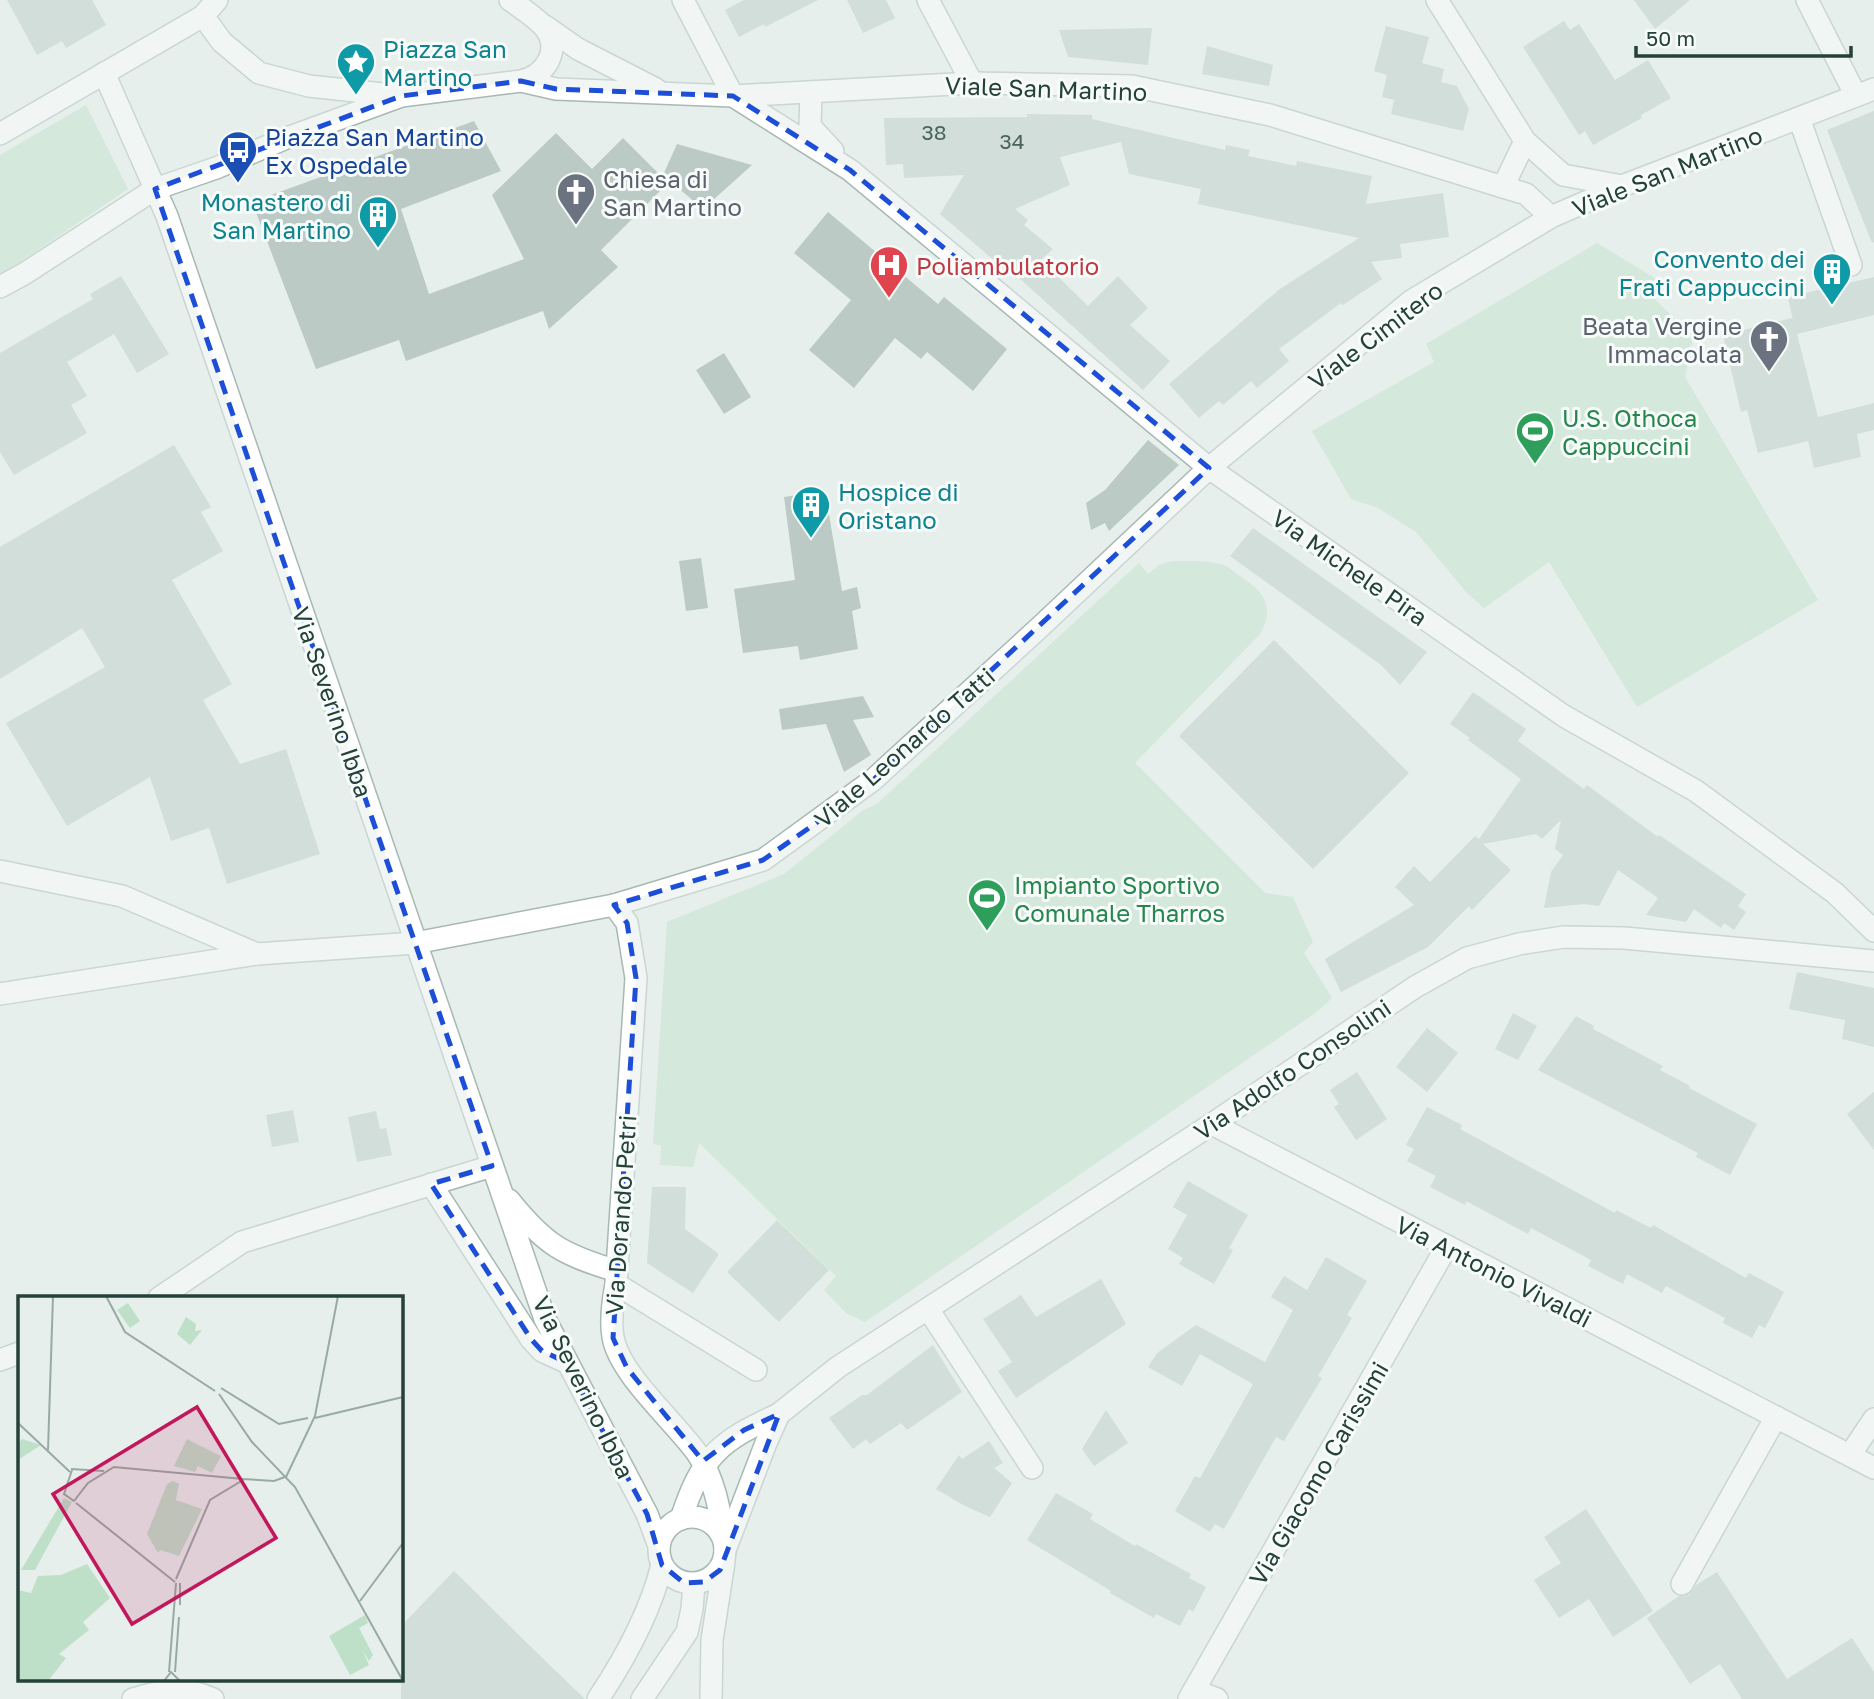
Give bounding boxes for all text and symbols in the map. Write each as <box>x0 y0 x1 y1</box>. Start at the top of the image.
scale bar <box>1636 14 1851 58</box>
text: 50 m <box>1646 25 1695 51</box>
place label: Piazza San Martino <box>383 34 507 91</box>
place icon: Piazza San Martino <box>335 41 377 96</box>
street label: Viale San Martino <box>944 70 1148 106</box>
house number: 38 <box>921 119 947 145</box>
street label: Viale San Martino <box>1568 120 1766 222</box>
place label: Piazza San Martino Ex Ospedale <box>265 122 484 179</box>
house number: 34 <box>999 128 1025 154</box>
bus stop icon: Piazza San Martino Ex Ospedale <box>217 129 259 184</box>
place label: Chiesa di San Martino <box>603 164 742 221</box>
church icon: Chiesa di San Martino <box>555 171 597 226</box>
place label: Monastero di San Martino <box>201 187 351 244</box>
building icon: Monastero di San Martino <box>357 194 399 249</box>
hospital icon: Poliambulatorio <box>868 244 910 299</box>
place label: Convento dei Frati Cappuccini <box>1619 244 1805 301</box>
place label: Poliambulatorio <box>916 251 1099 280</box>
building icon: Convento dei Frati Cappuccini <box>1811 251 1853 306</box>
street label: Viale Cimitero <box>1302 275 1448 395</box>
place label: Beata Vergine Immacolata <box>1582 311 1742 368</box>
church icon: Beata Vergine Immacolata <box>1748 318 1790 373</box>
place label: U.S. Othoca Cappuccini <box>1562 403 1697 460</box>
sports icon: U.S. Othoca Cappuccini <box>1514 410 1556 465</box>
place label: Hospice di Oristano <box>838 477 959 534</box>
building icon: Hospice di Oristano <box>790 484 832 539</box>
street label: Via Michele Pira <box>1267 503 1433 631</box>
street label: Via Severino Ibba <box>287 603 379 801</box>
street label: Viale Leonardo Tatti <box>808 661 1000 833</box>
place label: Impianto Sportivo Comunale Tharros <box>1014 870 1225 927</box>
sports icon: Impianto Sportivo Comunale Tharros <box>966 877 1008 932</box>
street label: Via Adolfo Consolini <box>1188 992 1396 1146</box>
street label: Via Dorando Petri <box>599 1114 641 1316</box>
street label: Via Antonio Vivaldi <box>1391 1209 1597 1333</box>
street label: Via Severino Ibba <box>527 1291 641 1483</box>
inset map <box>18 1296 402 1682</box>
street label: Via Giacomo Carissimi <box>1242 1356 1394 1590</box>

